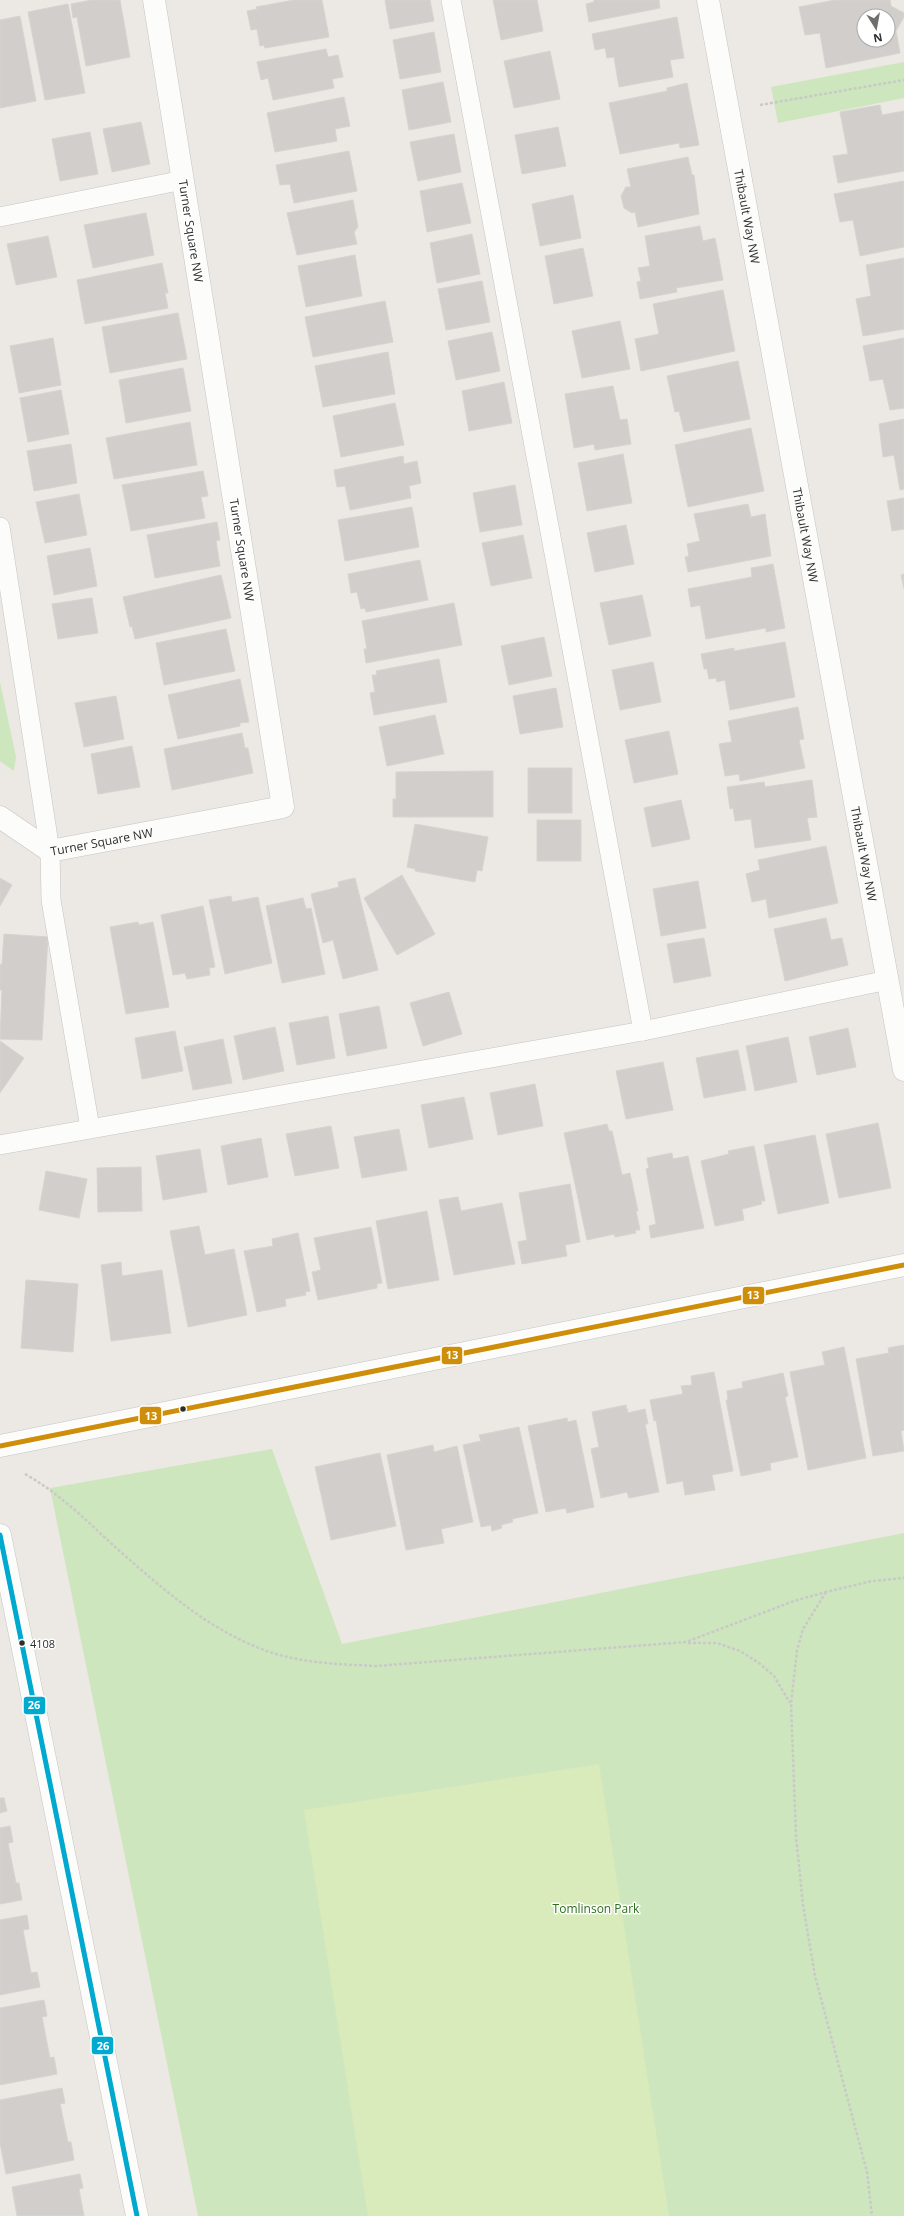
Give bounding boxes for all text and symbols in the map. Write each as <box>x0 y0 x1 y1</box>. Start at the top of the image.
north arrow <box>856 8 896 48</box>
text: N <box>872 30 884 47</box>
street label: Thibault Way NW <box>731 168 765 265</box>
street label: Turner Square NW <box>174 178 208 284</box>
street label: Thibault Way NW <box>789 486 823 584</box>
street label: Turner Square NW <box>225 497 259 603</box>
street label: Thibault Way NW <box>847 805 881 902</box>
street label: Turner Square NW <box>49 823 154 859</box>
line badge: 13 <box>742 1286 765 1305</box>
text: 13 <box>747 1287 759 1302</box>
line badge: 13 <box>441 1346 463 1365</box>
text: 13 <box>446 1347 458 1362</box>
unlabelled marker <box>178 1404 188 1414</box>
line badge: 13 <box>139 1406 162 1425</box>
text: 13 <box>145 1408 157 1423</box>
place label: 4108 <box>30 1636 55 1651</box>
marker: 4108 <box>17 1638 27 1648</box>
line badge: 26 <box>23 1696 46 1715</box>
text: 26 <box>28 1697 40 1712</box>
park label: Tomlinson Park <box>553 1900 640 1917</box>
line badge: 26 <box>91 2036 114 2055</box>
text: 26 <box>97 2038 109 2053</box>

